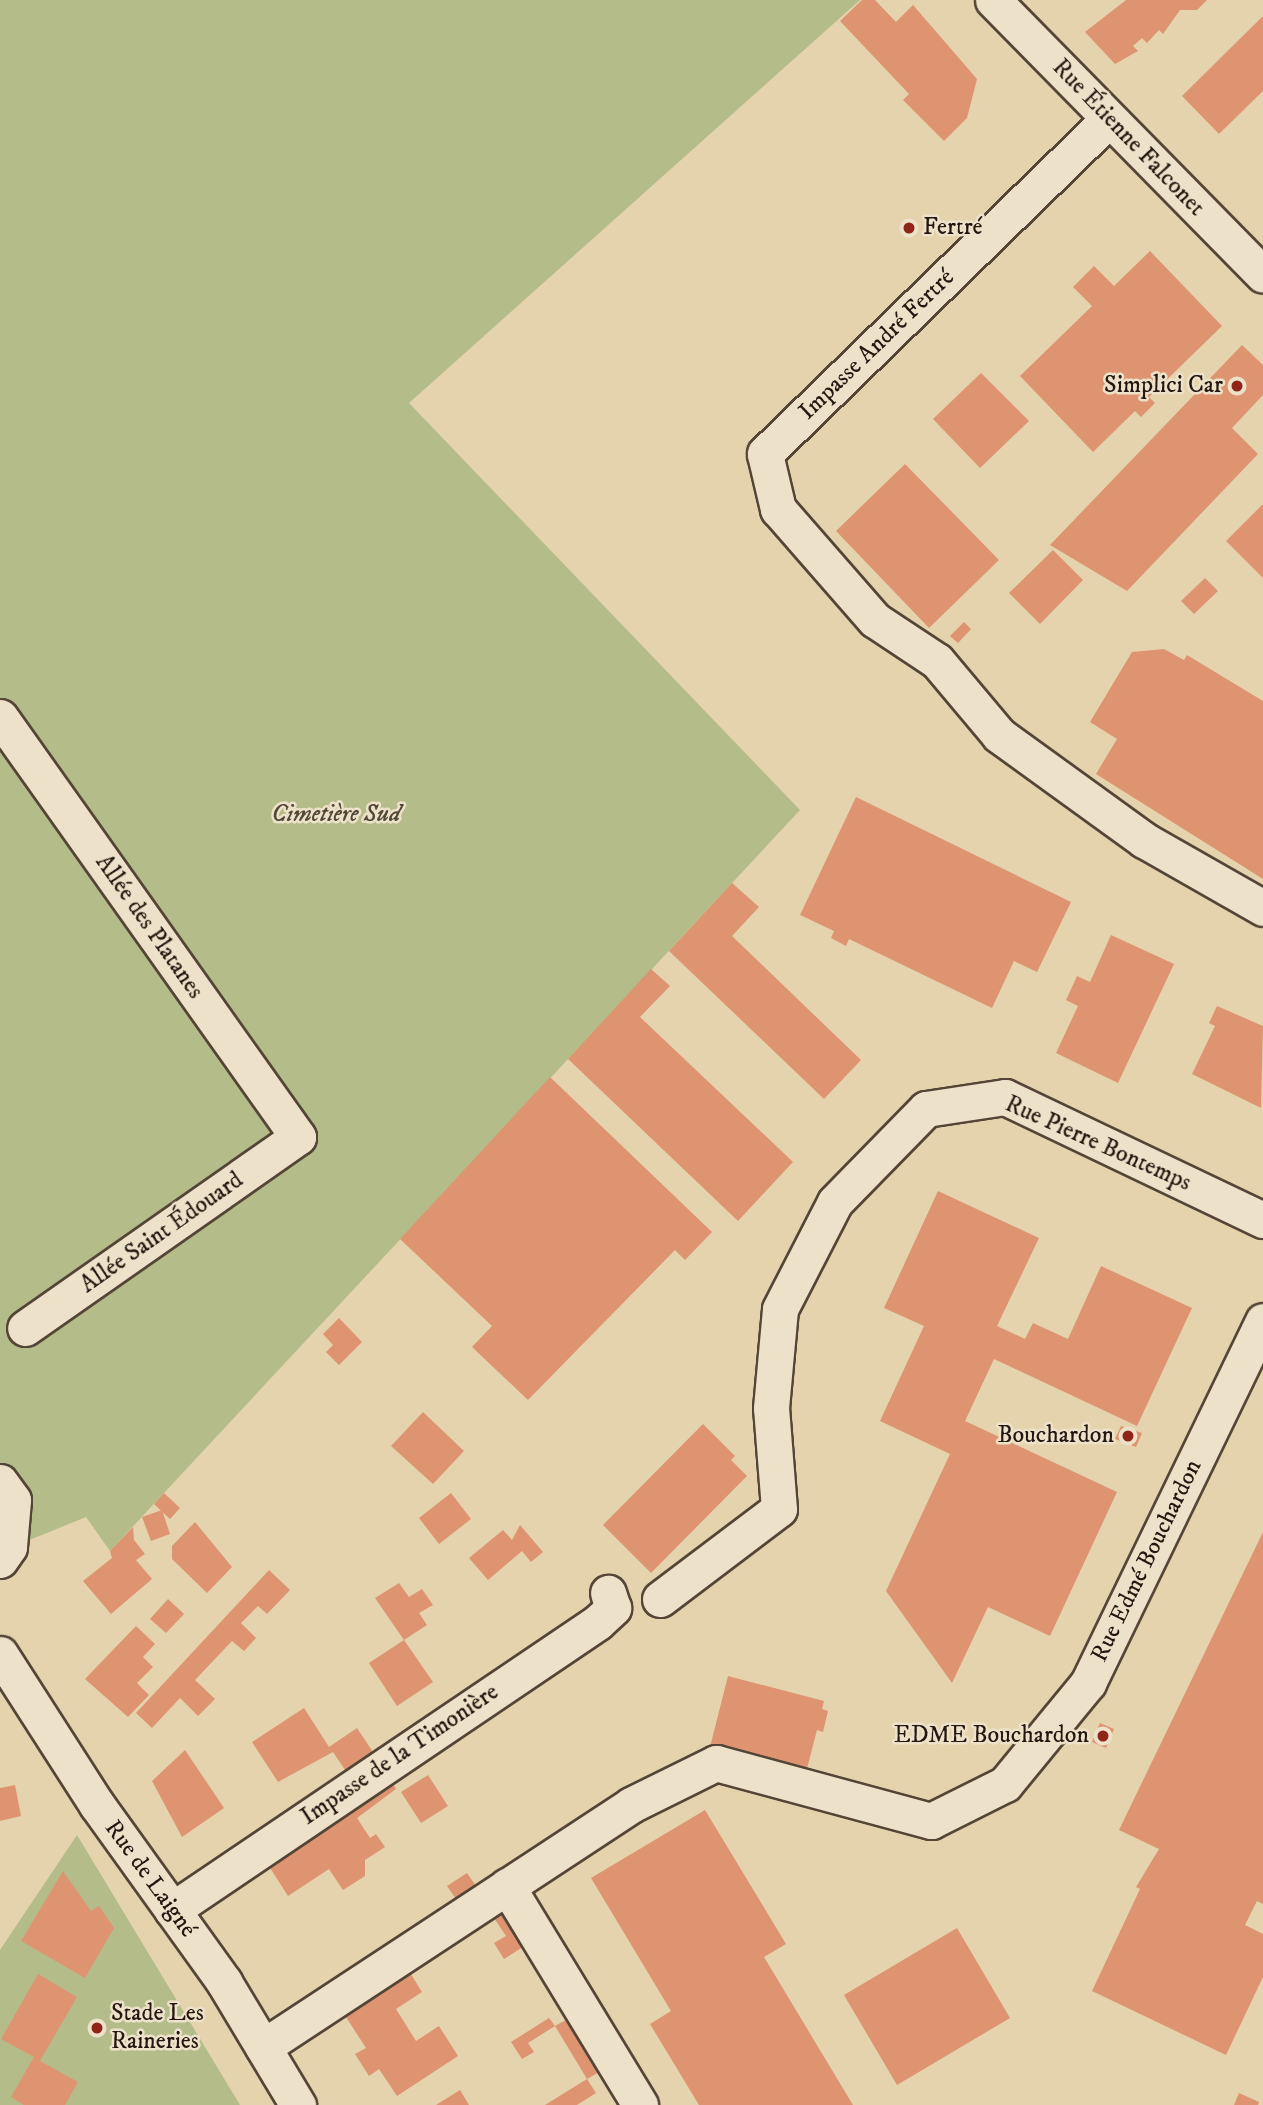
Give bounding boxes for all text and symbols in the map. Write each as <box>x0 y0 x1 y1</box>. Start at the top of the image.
street label: Rue Étienne Falconet <box>1046 54 1210 222</box>
place label: Fertré <box>923 214 983 242</box>
marker: Fertré <box>901 220 917 236</box>
street label: Impasse André Fertré <box>793 264 961 426</box>
place label: Simplici Car <box>1104 372 1223 400</box>
marker: Simplici Car <box>1229 378 1245 394</box>
park label: Cimetière Sud <box>271 801 401 829</box>
street label: Allée des Platanes <box>89 849 209 1005</box>
street label: Rue Pierre Bontemps <box>1001 1090 1195 1198</box>
street label: Allée Saint Édouard <box>75 1166 249 1300</box>
place label: Bouchardon <box>997 1422 1114 1450</box>
marker: Bouchardon <box>1120 1428 1136 1444</box>
street label: Rue Edmé Bouchardon <box>1086 1455 1208 1667</box>
street label: Impasse de la Timonière <box>296 1678 504 1832</box>
place label: EDME Bouchardon <box>894 1722 1089 1750</box>
marker: EDME Bouchardon <box>1095 1728 1111 1744</box>
street label: Rue de Laigné <box>98 1815 202 1943</box>
place label: Stade Les Raineries <box>111 2000 204 2056</box>
marker: Stade Les Raineries <box>89 2020 105 2036</box>

